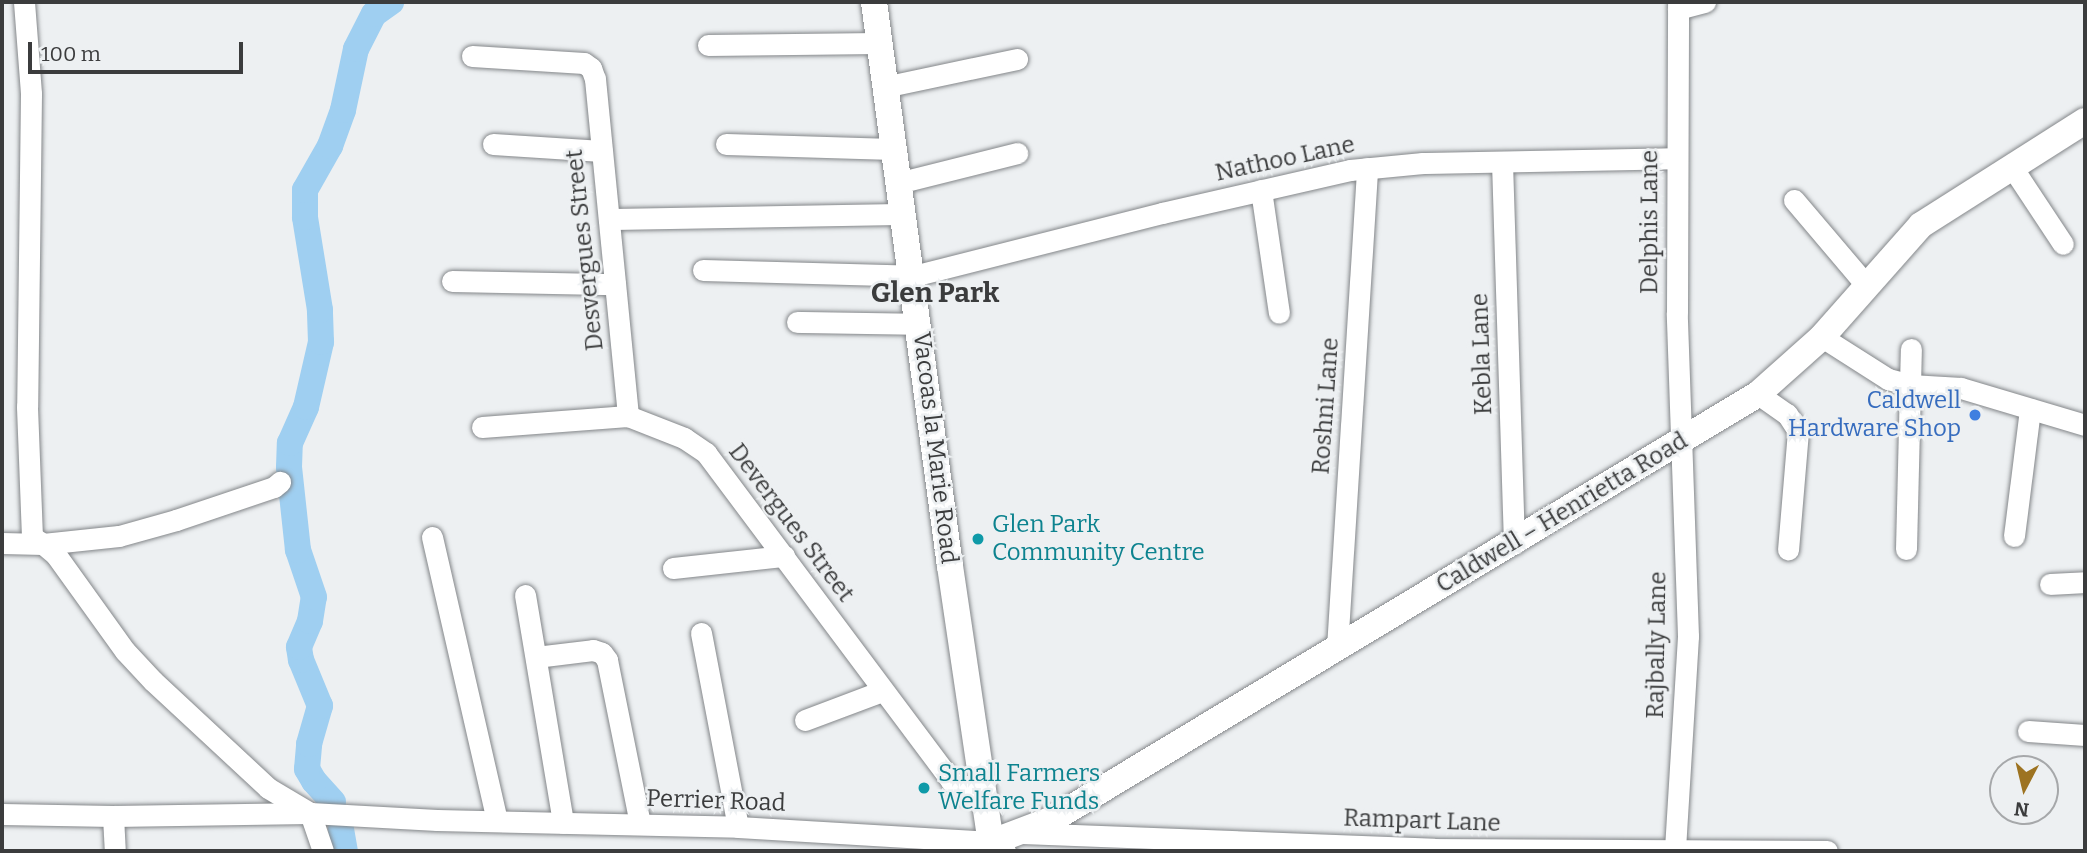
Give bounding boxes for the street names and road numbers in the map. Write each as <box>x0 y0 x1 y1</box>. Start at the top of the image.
street label: Nathoo Lane <box>1213 130 1357 188</box>
street label: Desvergues Street <box>560 148 610 352</box>
street label: Delphis Lane <box>1636 150 1664 294</box>
street label: Kebla Lane <box>1465 293 1499 415</box>
street label: Vacoas la Marie Road <box>906 330 964 566</box>
street label: Roshni Lane <box>1307 337 1345 475</box>
street label: Caldwell – Henrietta Road <box>1431 426 1693 600</box>
street label: Devergues Street <box>722 438 860 608</box>
street label: Rajbally Lane <box>1641 571 1673 719</box>
street label: Perrier Road <box>646 784 786 818</box>
street label: Rampart Lane <box>1343 804 1501 838</box>

